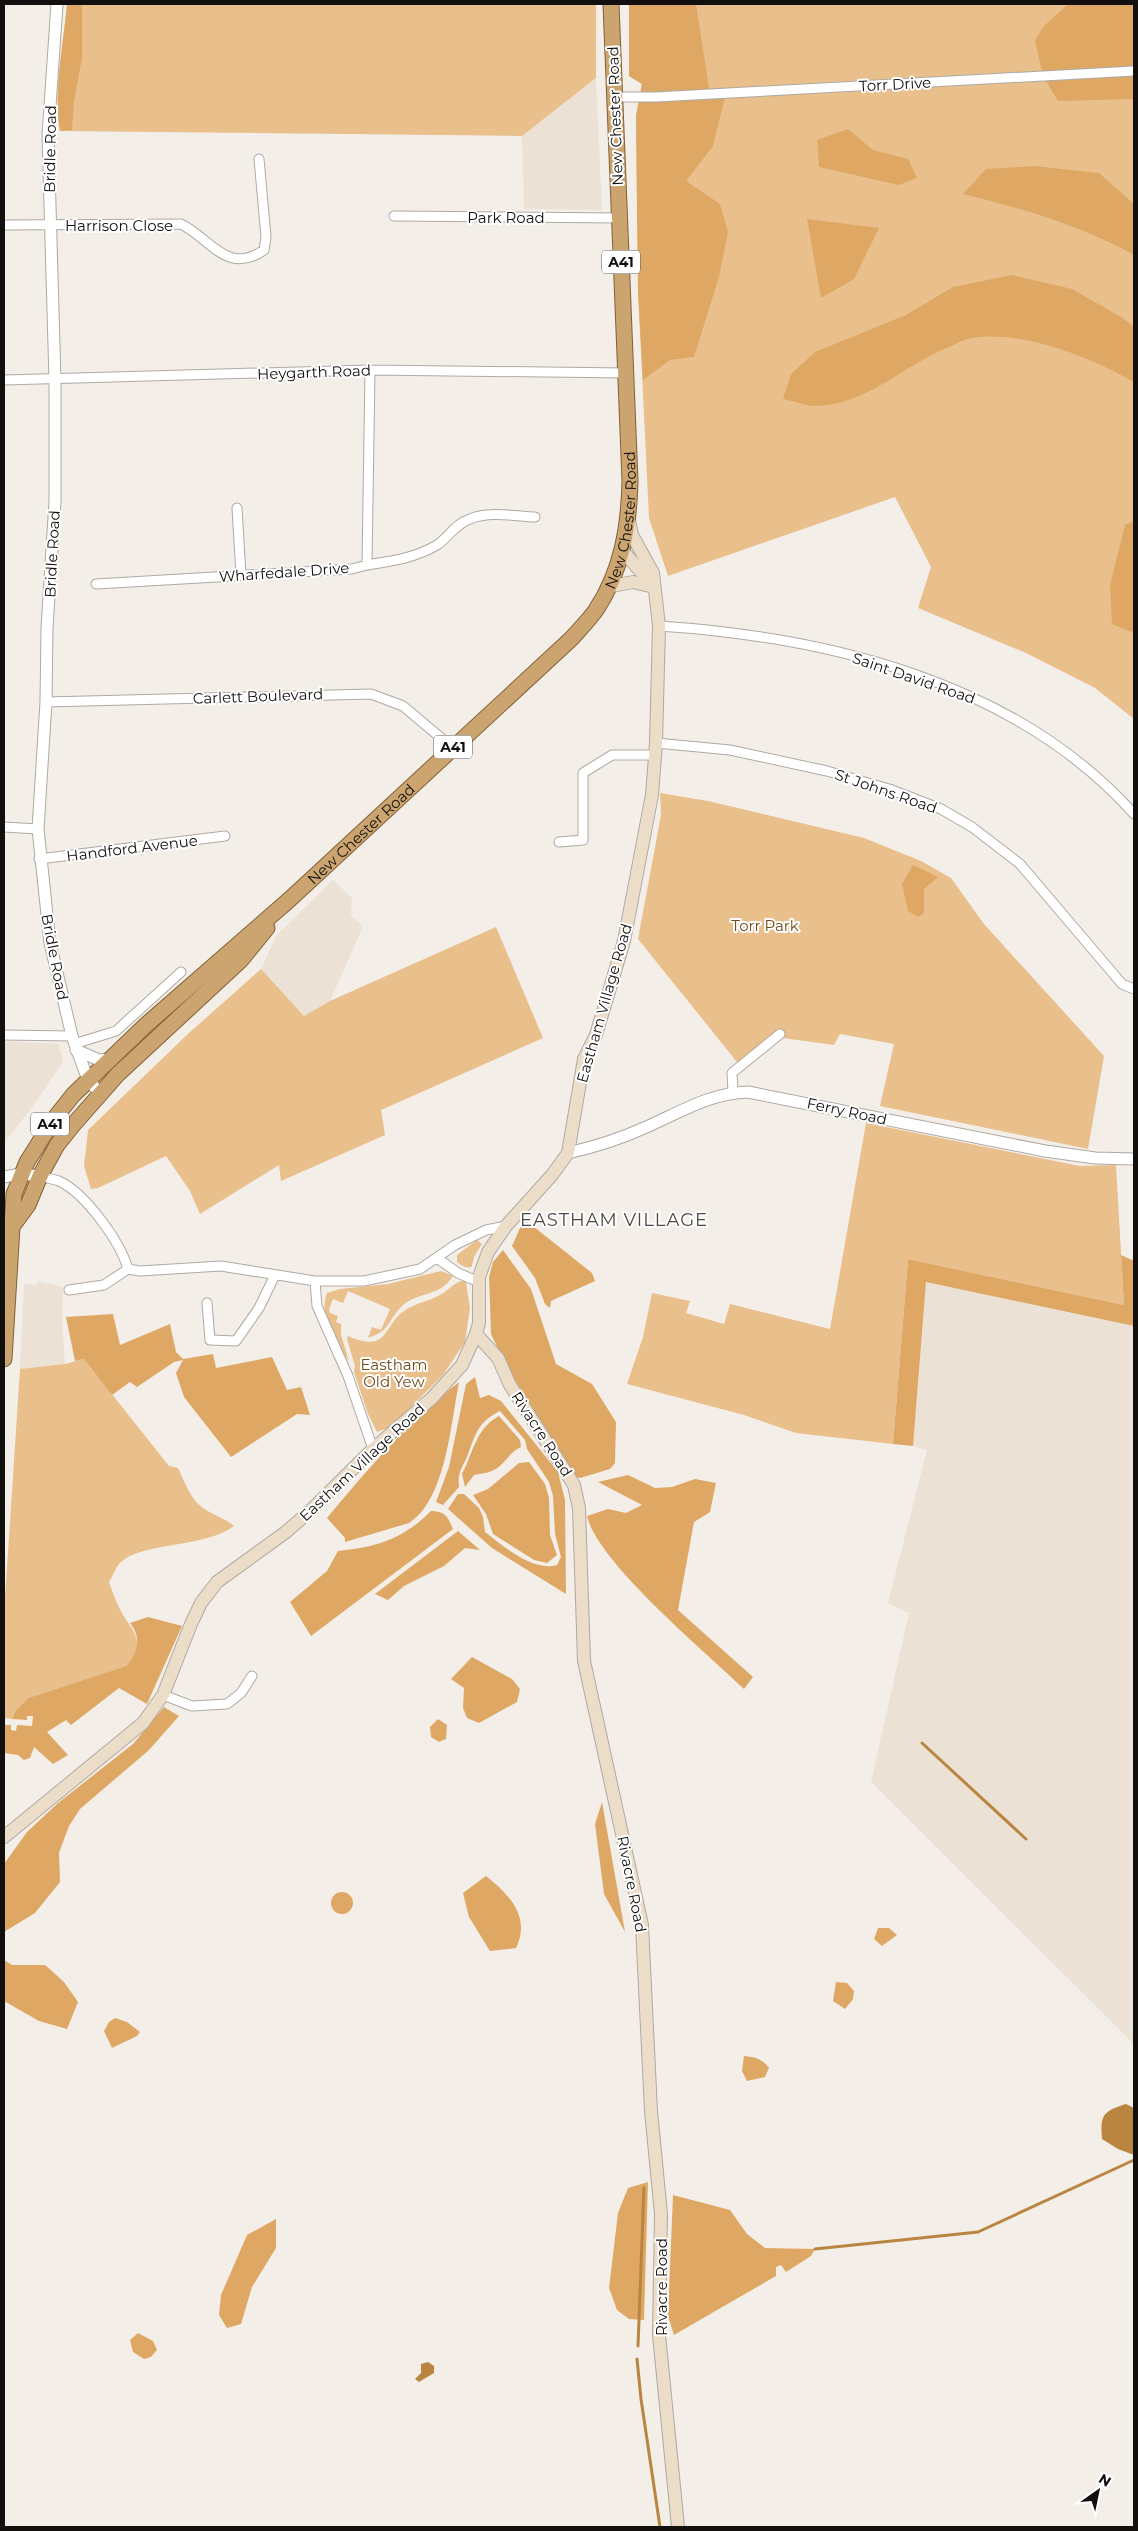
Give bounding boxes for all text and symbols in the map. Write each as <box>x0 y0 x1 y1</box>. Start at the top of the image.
street label: New Chester Road <box>603 46 627 186</box>
street label: Torr Drive <box>858 73 932 95</box>
street label: Bridle Road <box>40 105 60 193</box>
street label: Park Road <box>467 208 545 227</box>
street label: Harrison Close <box>65 216 173 235</box>
road number: A41 <box>602 250 640 274</box>
street label: Heygarth Road <box>257 361 371 383</box>
street label: New Chester Road <box>600 451 640 592</box>
street label: Bridle Road <box>40 510 64 598</box>
street label: Wharfedale Drive <box>218 558 350 586</box>
street label: Saint David Road <box>850 648 978 708</box>
street label: Carlett Boulevard <box>192 684 324 708</box>
road number: A41 <box>434 736 472 759</box>
street label: St Johns Road <box>832 765 940 817</box>
street label: New Chester Road <box>303 779 418 888</box>
street label: Handford Avenue <box>65 831 199 865</box>
street label: Bridle Road <box>37 912 73 1002</box>
park label: Torr Park <box>731 916 799 935</box>
street label: Eastham Village Road <box>572 921 636 1085</box>
street label: Ferry Road <box>805 1093 889 1129</box>
road number: A41 <box>31 1112 69 1136</box>
district label: EASTHAM VILLAGE <box>520 1209 708 1231</box>
park label: Eastham Old Yew <box>360 1355 428 1391</box>
street label: Rivacre Road <box>507 1388 577 1480</box>
street label: Eastham Village Road <box>295 1399 429 1525</box>
street label: Rivacre Road <box>613 1834 651 1934</box>
street label: Rivacre Road <box>652 2238 671 2336</box>
north arrow <box>1073 2466 1123 2516</box>
text: N <box>1095 2469 1115 2491</box>

